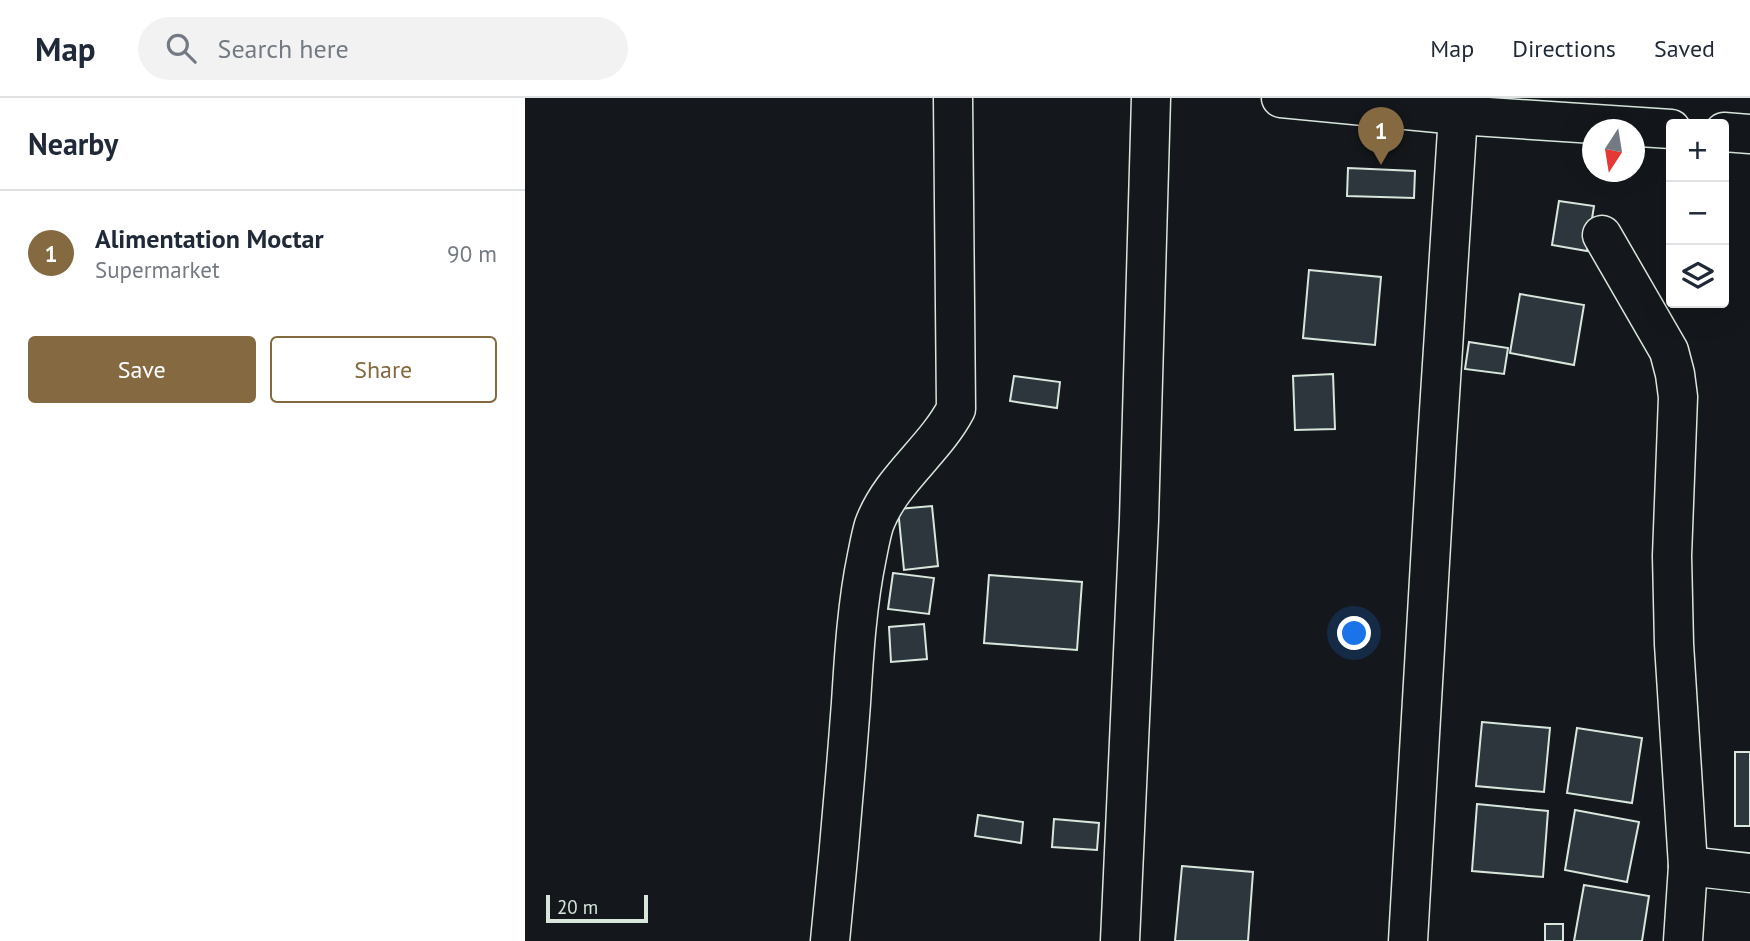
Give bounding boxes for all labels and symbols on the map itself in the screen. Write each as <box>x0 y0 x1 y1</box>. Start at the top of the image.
pin: 1 <box>1358 107 1404 165</box>
north arrow <box>1582 119 1645 182</box>
your location <box>1337 616 1371 650</box>
scale bar <box>546 892 647 924</box>

